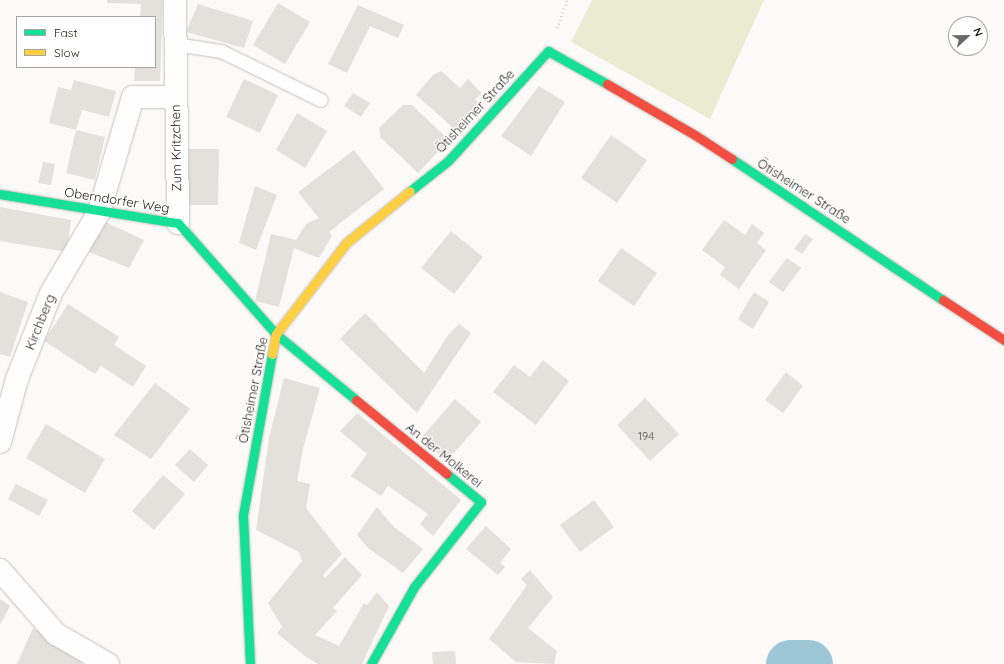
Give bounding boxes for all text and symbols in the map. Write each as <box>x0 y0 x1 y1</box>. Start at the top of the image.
legend <box>16 16 156 68</box>
north arrow <box>948 16 988 56</box>
text: Fast <box>54 25 78 40</box>
text: N <box>970 26 986 38</box>
text: Slow <box>54 45 80 60</box>
street label: Ötisheimer Straße <box>432 66 518 156</box>
street label: Zum Kritzchen <box>167 104 185 192</box>
street label: Ötisheimer Straße <box>754 155 854 227</box>
street label: Oberndorfer Weg <box>63 184 171 216</box>
street label: Kirchberg <box>22 292 58 352</box>
street label: Ötisheimer Straße <box>235 335 271 445</box>
street label: An der Molkerei <box>403 419 485 491</box>
house number: 194 <box>638 429 654 443</box>

